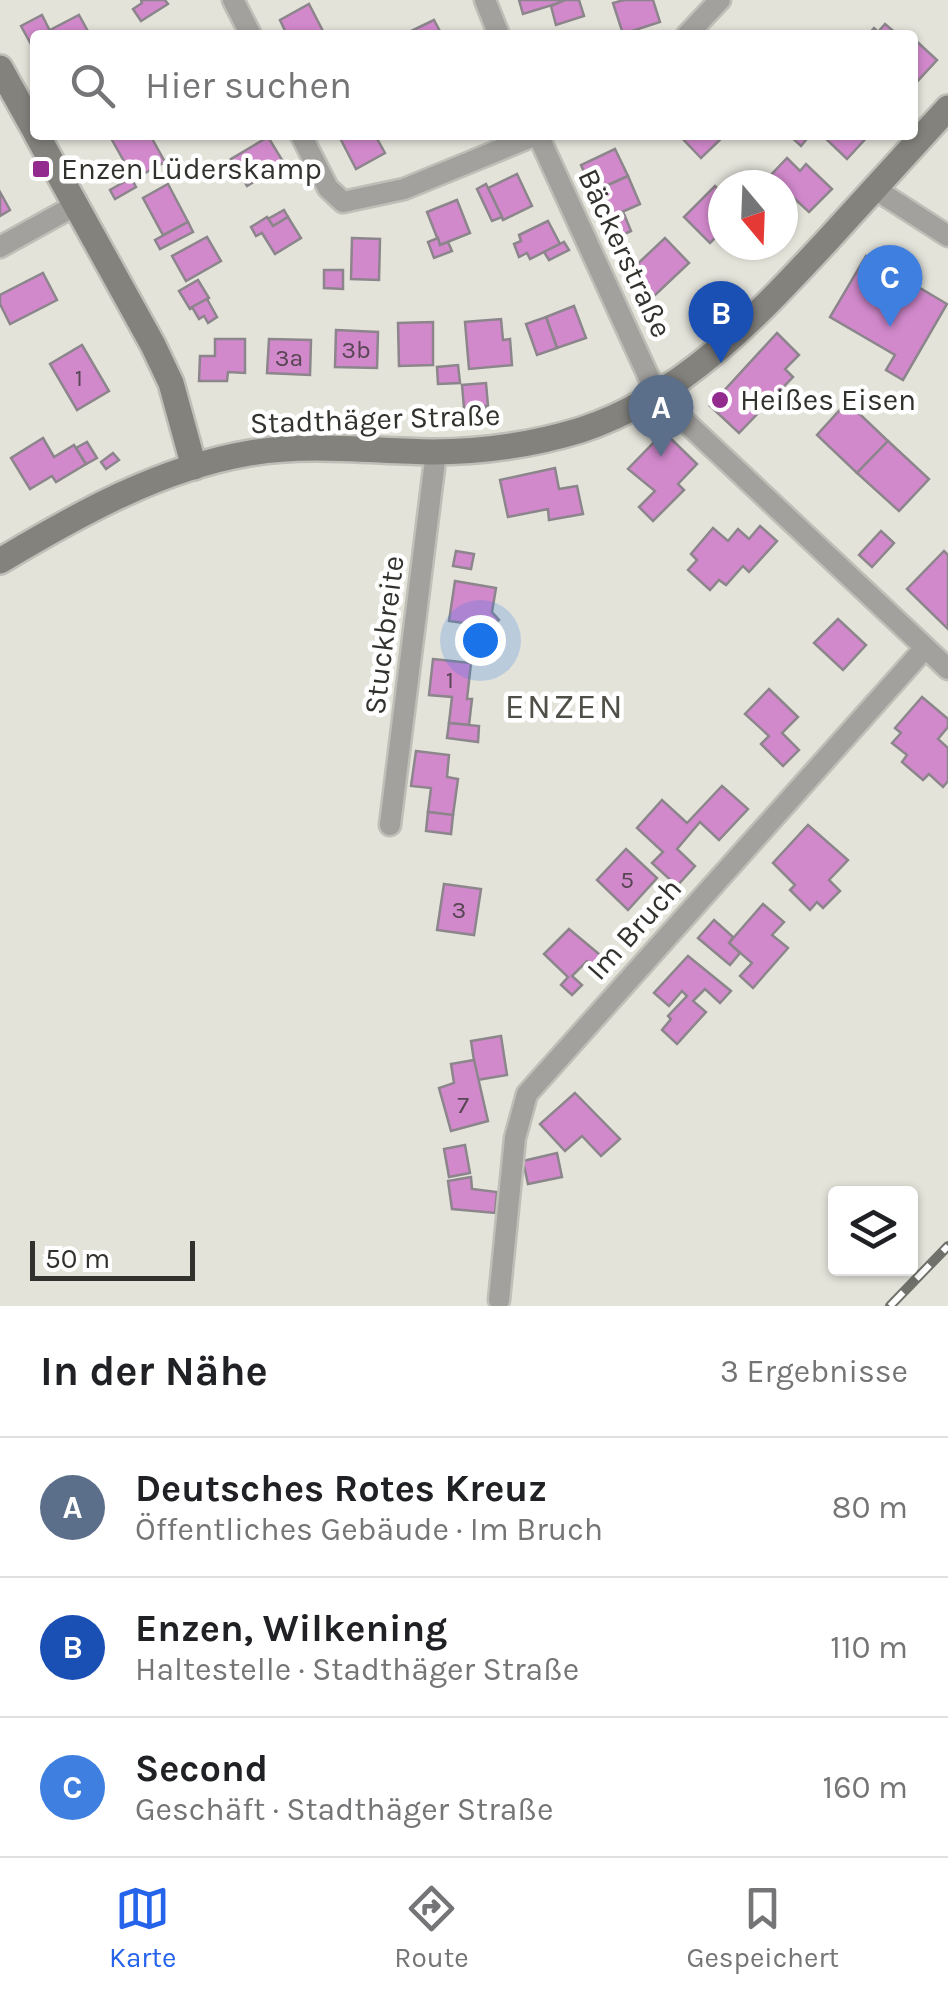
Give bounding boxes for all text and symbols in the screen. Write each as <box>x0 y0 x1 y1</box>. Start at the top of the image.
search box <box>30 30 918 140</box>
icon: search <box>65 58 120 113</box>
text: Hier suchen <box>145 63 352 108</box>
place label: Enzen Lüderskamp <box>61 151 322 187</box>
marker: Enzen Lüderskamp <box>30 158 52 180</box>
street label: Bäckerstraße <box>570 163 680 343</box>
north arrow <box>708 170 798 260</box>
pin: C <box>858 245 922 327</box>
pin: B <box>688 280 754 363</box>
house number: 3b <box>341 335 371 364</box>
house number: 3a <box>275 343 303 372</box>
house number: 1 <box>75 363 83 392</box>
pin: A <box>628 374 694 457</box>
place label: Heißes Eisen <box>740 382 916 418</box>
marker: Heißes Eisen <box>709 389 731 411</box>
street label: Stadthäger Straße <box>249 397 501 441</box>
street label: Stuckbreite <box>356 554 412 716</box>
your location <box>455 615 506 666</box>
house number: 1 <box>446 665 454 694</box>
district label: ENZEN <box>505 686 625 727</box>
house number: 5 <box>620 865 634 894</box>
street label: Im Bruch <box>579 871 689 987</box>
house number: 3 <box>452 895 466 924</box>
house number: 7 <box>457 1090 469 1119</box>
map controls <box>828 1186 918 1276</box>
button: layers <box>828 1186 918 1276</box>
scale bar <box>30 1236 195 1280</box>
text: 50 m <box>45 1242 110 1275</box>
text: In der Nähe <box>40 1346 268 1396</box>
text: 3 Ergebnisse <box>720 1353 908 1390</box>
text: Deutsches Rotes Kreuz <box>135 1466 547 1511</box>
text: A <box>62 1489 83 1526</box>
text: 80 m <box>832 1489 908 1526</box>
text: Öffentliches Gebäude · Im Bruch <box>135 1511 603 1548</box>
text: Enzen, Wilkening <box>135 1606 447 1651</box>
text: B <box>62 1629 83 1666</box>
text: 110 m <box>830 1629 908 1666</box>
text: Haltestelle · Stadthäger Straße <box>135 1651 579 1688</box>
text: Second <box>135 1746 268 1791</box>
text: C <box>62 1769 83 1806</box>
text: 160 m <box>823 1769 908 1806</box>
text: Geschäft · Stadthäger Straße <box>135 1791 553 1828</box>
tab: Karte <box>109 1881 176 1974</box>
tab: Route <box>394 1881 469 1974</box>
tab: Gespeichert <box>686 1881 839 1974</box>

